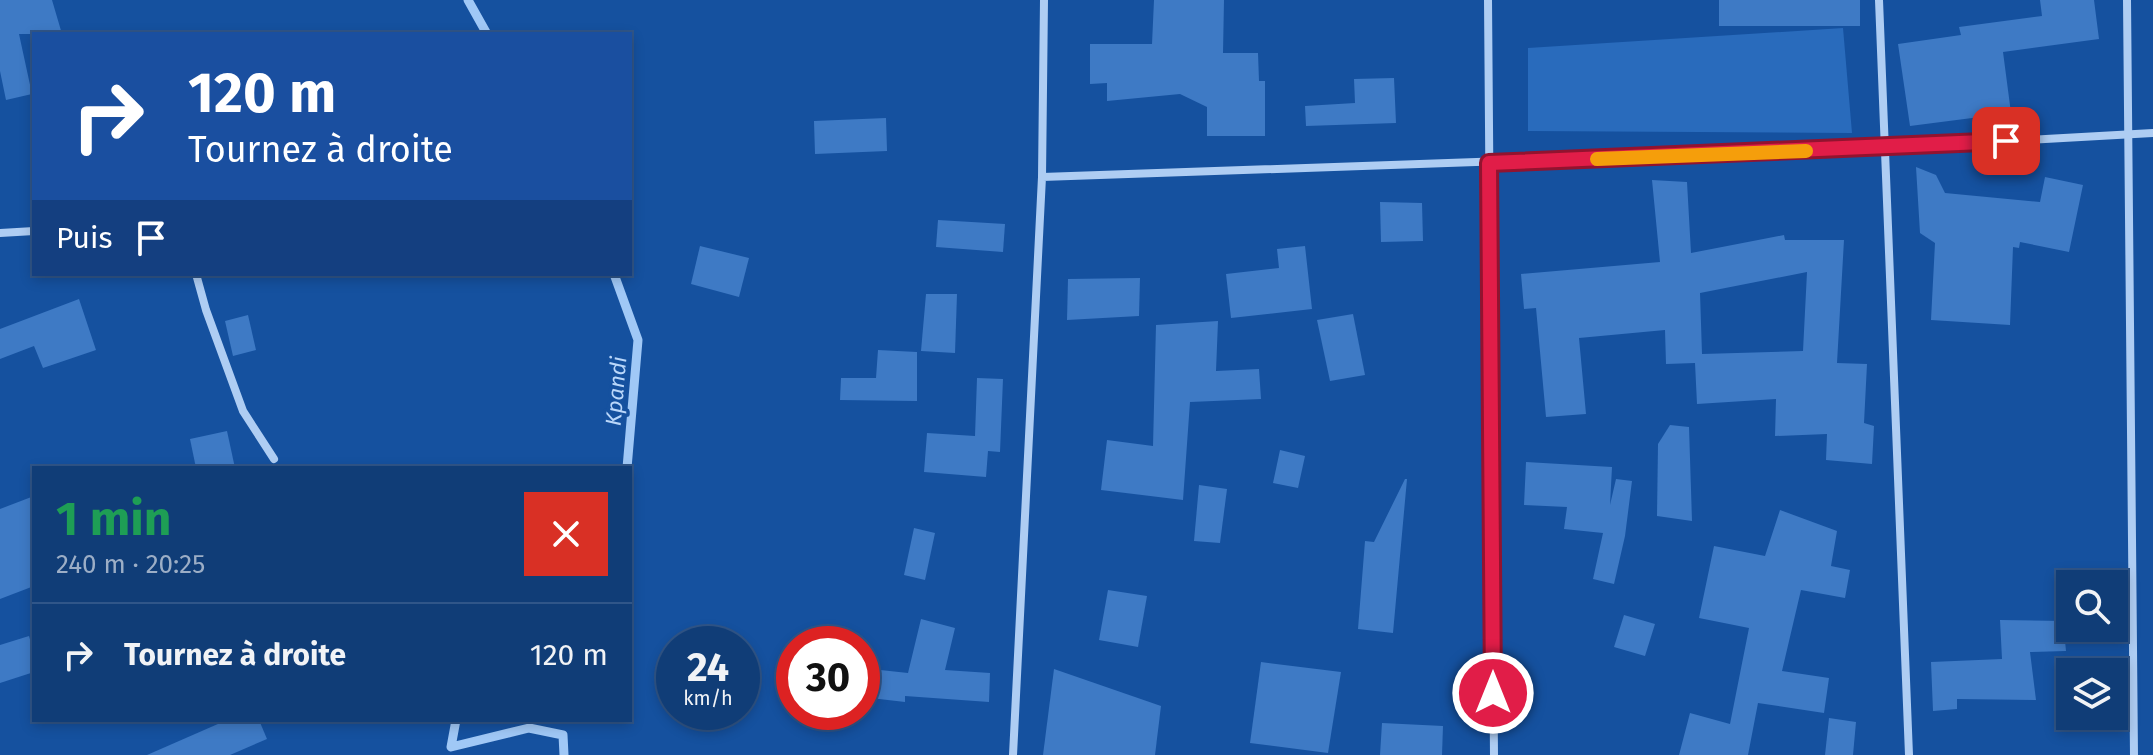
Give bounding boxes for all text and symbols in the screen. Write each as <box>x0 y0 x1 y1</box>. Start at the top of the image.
text: 120 m <box>188 60 336 127</box>
icon: right <box>56 64 160 168</box>
pin <box>1972 107 2040 175</box>
icon: arrive <box>1984 119 2028 163</box>
text: Tournez à droite <box>188 128 453 172</box>
icon: arrive <box>129 216 173 260</box>
text: Puis <box>56 220 113 256</box>
water label: Kpandi <box>600 355 632 427</box>
text: 1 min <box>56 490 171 548</box>
button: close <box>524 492 608 576</box>
text: 240 m · 20:25 <box>56 549 205 580</box>
map controls <box>2056 570 2128 730</box>
button: search <box>2056 570 2128 642</box>
speed limit sign: 30 <box>776 626 880 730</box>
icon: right <box>56 633 100 677</box>
text: Tournez à droite <box>124 637 346 673</box>
text: 120 m <box>530 637 608 673</box>
text: 24 <box>687 644 729 692</box>
position arrow <box>1451 651 1535 735</box>
button: layers <box>2056 658 2128 730</box>
text: km/h <box>683 686 733 710</box>

